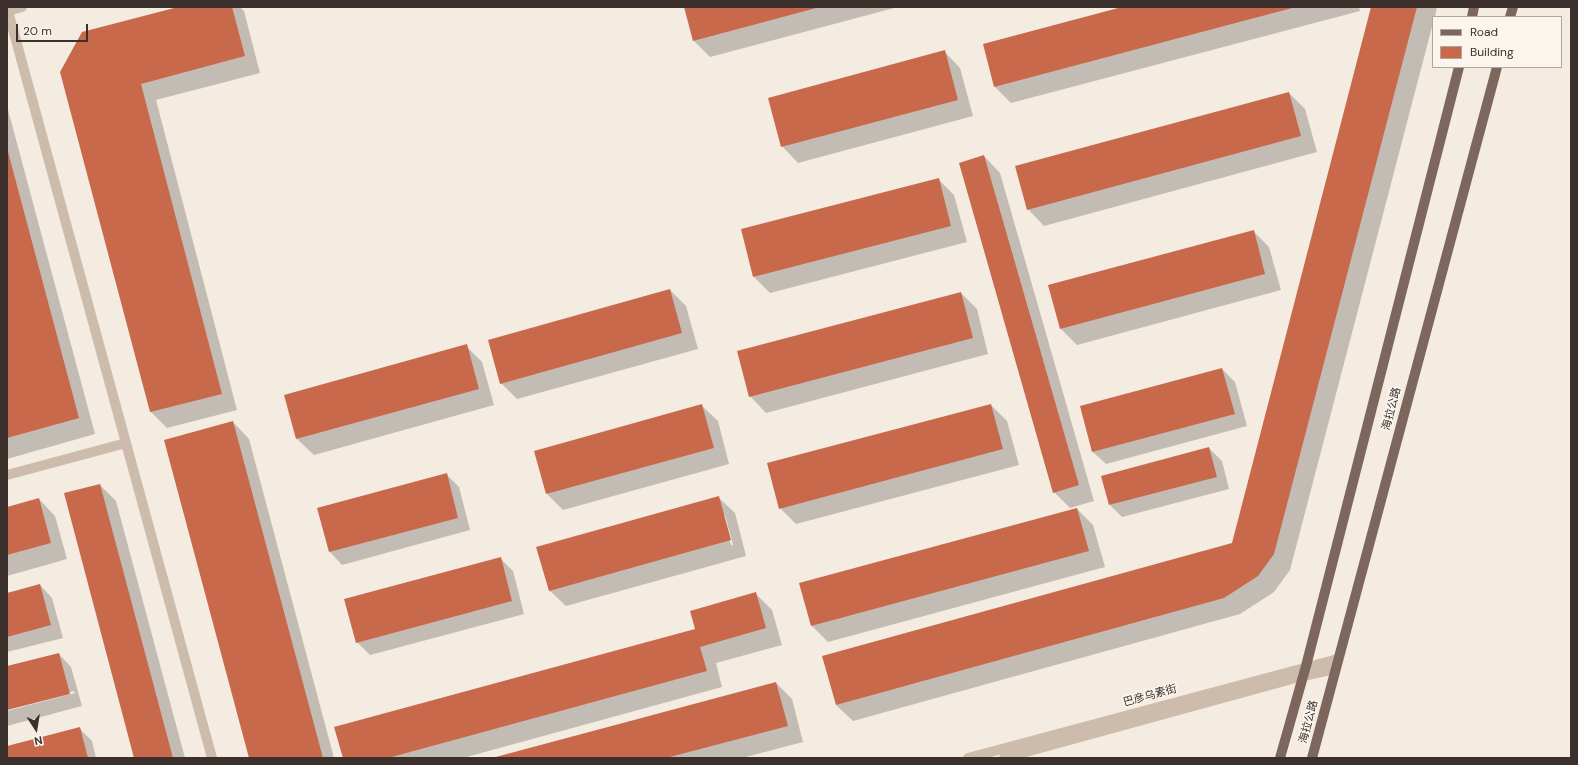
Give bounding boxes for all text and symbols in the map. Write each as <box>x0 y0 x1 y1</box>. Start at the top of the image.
scale bar <box>18 16 90 42</box>
legend <box>1432 16 1562 68</box>
text: 20 m <box>23 23 52 39</box>
text: Road <box>1470 24 1498 40</box>
text: Building <box>1470 44 1514 60</box>
street label: 海拉公路 <box>1380 386 1404 432</box>
street label: 巴彦乌素街 <box>1122 683 1178 709</box>
street label: 海拉公路 <box>1297 699 1321 745</box>
north arrow <box>16 709 56 749</box>
text: N <box>33 733 44 748</box>

